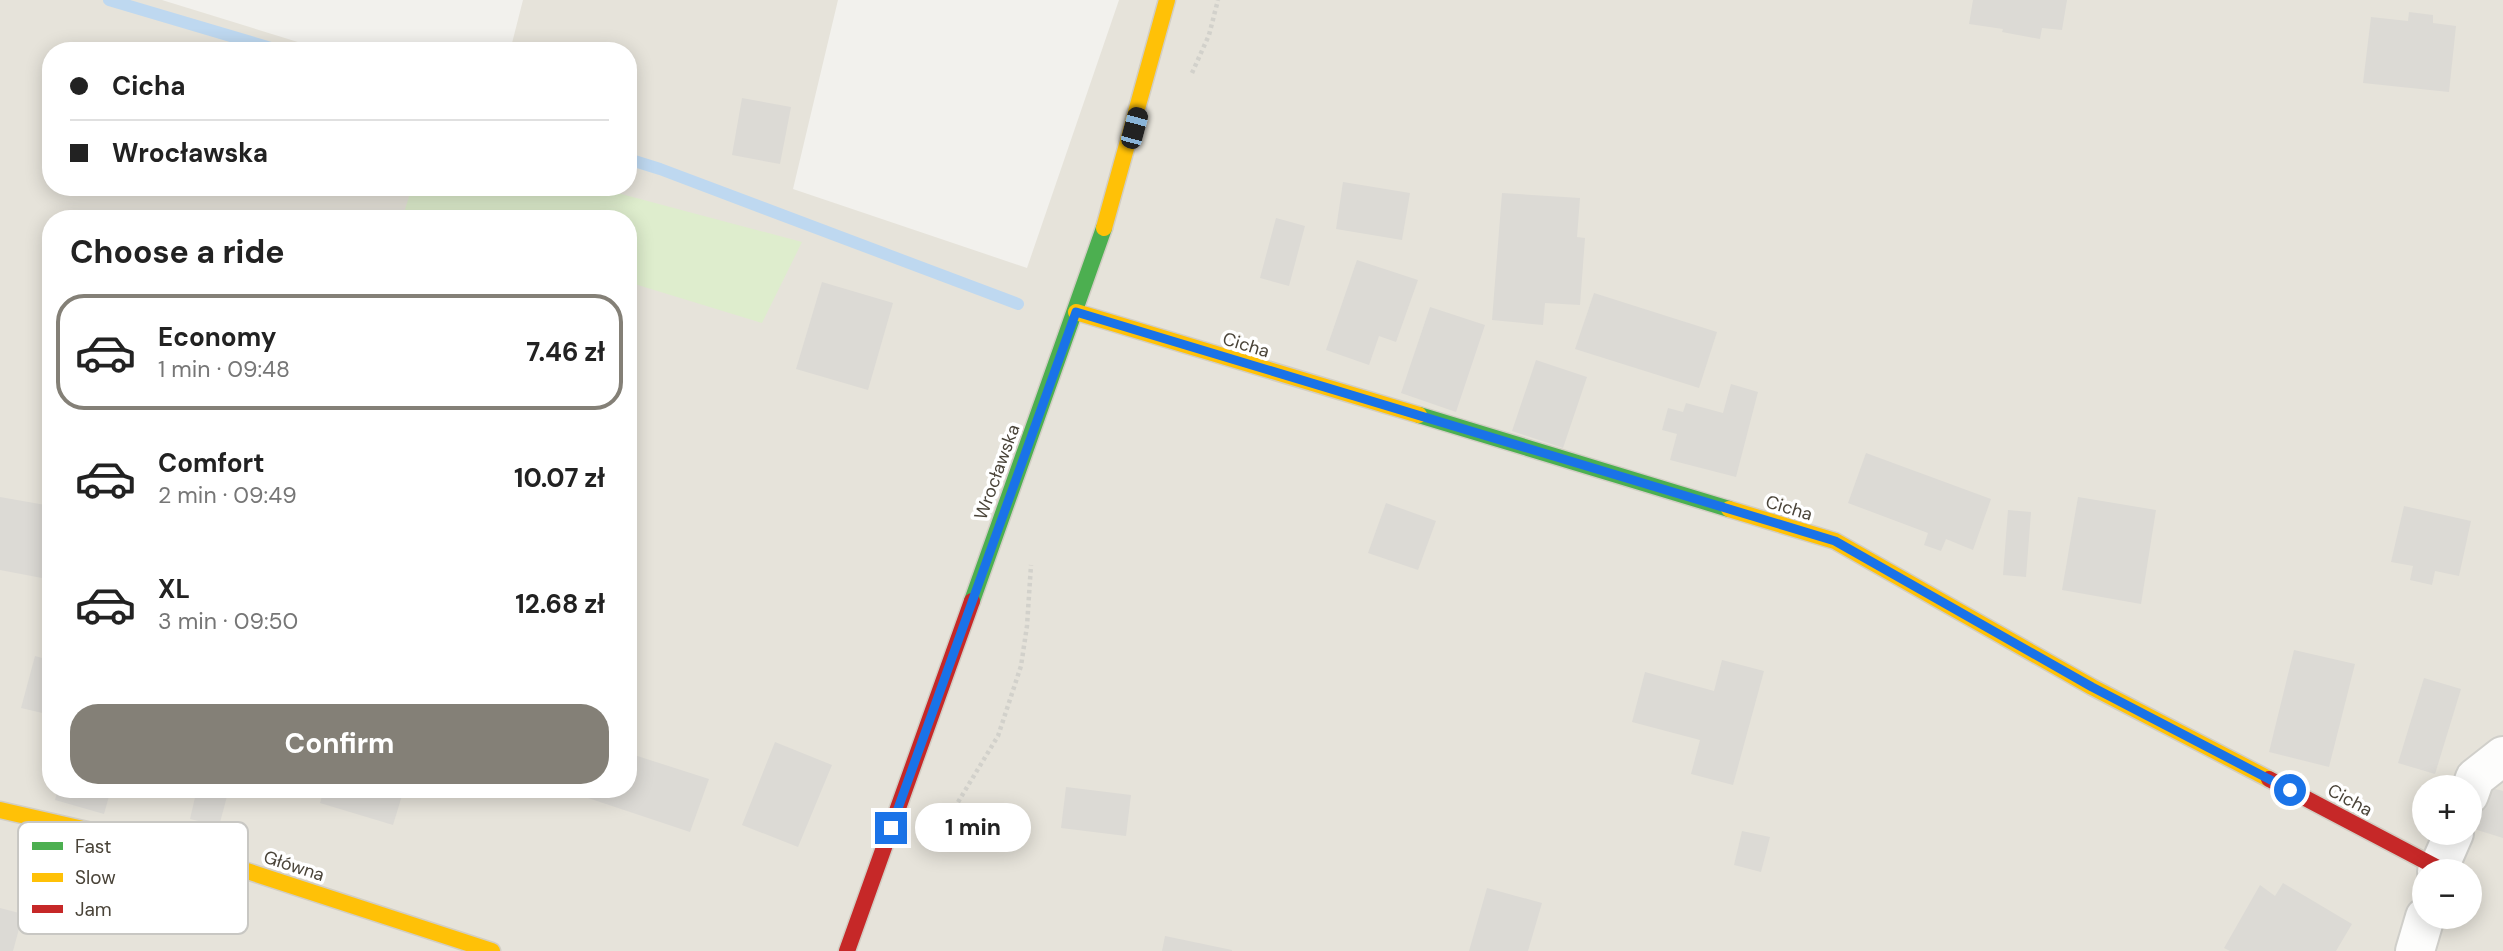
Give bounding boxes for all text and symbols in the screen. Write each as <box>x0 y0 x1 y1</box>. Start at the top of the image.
text: Cicha <box>112 69 185 103</box>
car <box>1119 105 1150 151</box>
text: Wrocławska <box>112 136 268 170</box>
text: Choose a ride <box>70 231 285 273</box>
text: Economy <box>158 320 276 354</box>
icon: car <box>74 321 137 384</box>
street label: Cicha <box>1220 327 1272 363</box>
text: 7.46 zł <box>526 335 605 369</box>
text: 1 min · 09:48 <box>158 354 290 384</box>
street label: Wrocławska <box>969 421 1025 523</box>
text: Comfort <box>158 446 264 480</box>
icon: car <box>74 447 137 510</box>
text: 10.07 zł <box>514 461 605 495</box>
text: 2 min · 09:49 <box>158 480 297 510</box>
street label: Cicha <box>1763 490 1815 526</box>
text: XL <box>158 572 190 606</box>
icon: car <box>74 573 137 636</box>
text: 12.68 zł <box>515 587 605 621</box>
text: 3 min · 09:50 <box>158 606 298 636</box>
button: Confirm <box>70 704 609 784</box>
route start <box>2274 774 2306 806</box>
map controls <box>2412 775 2482 929</box>
button: + <box>2412 775 2482 845</box>
street label: Cicha <box>2323 778 2377 822</box>
callout: 1 min <box>916 804 1031 852</box>
route end <box>875 812 907 844</box>
text: 1 min <box>945 812 1001 842</box>
legend <box>18 822 248 934</box>
text: Fast <box>75 834 111 859</box>
street label: Główna <box>261 845 327 887</box>
button: − <box>2412 859 2482 929</box>
text: Slow <box>75 865 116 890</box>
text: Jam <box>75 897 112 922</box>

